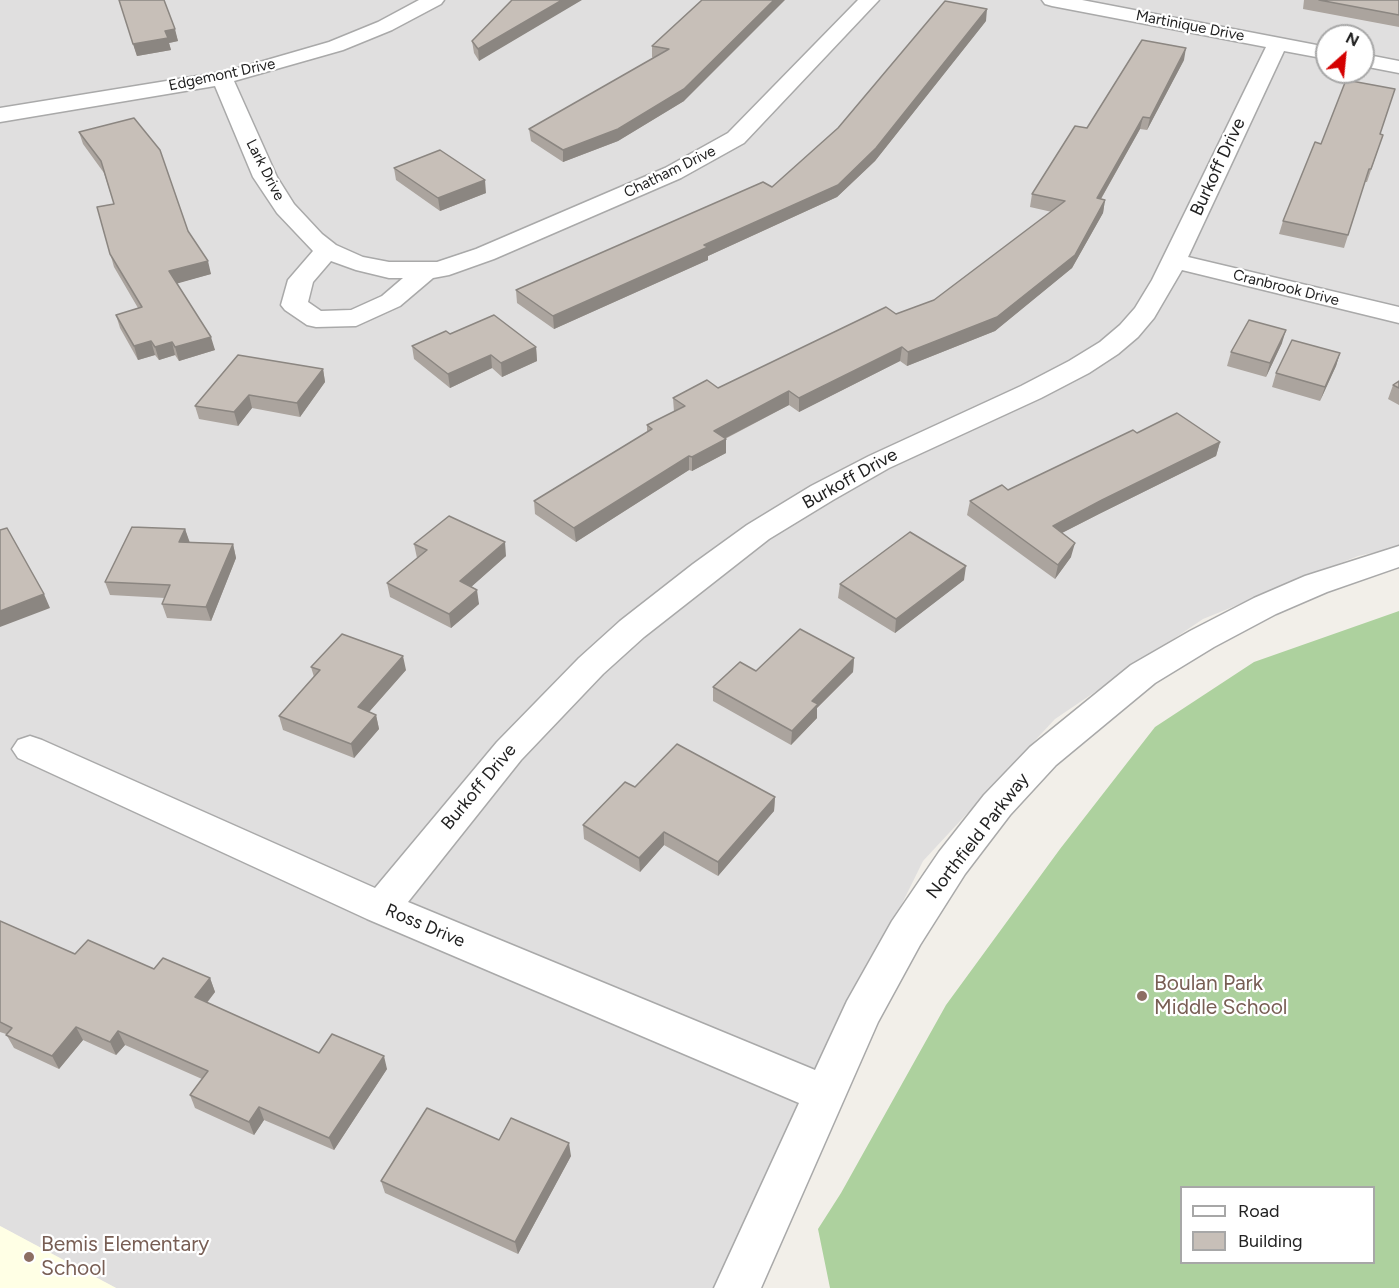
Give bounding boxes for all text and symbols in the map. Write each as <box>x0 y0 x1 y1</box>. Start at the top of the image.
street label: Martinique Drive <box>1134 7 1246 45</box>
north arrow <box>1315 24 1375 84</box>
text: N <box>1343 28 1362 51</box>
street label: Edgemont Drive <box>167 55 277 95</box>
street label: Burkoff Drive <box>1186 115 1250 219</box>
street label: Lark Drive <box>242 136 288 204</box>
street label: Chatham Drive <box>621 142 719 202</box>
street label: Cranbrook Drive <box>1231 266 1341 310</box>
street label: Burkoff Drive <box>799 444 901 514</box>
street label: Burkoff Drive <box>437 740 521 834</box>
street label: Northfield Parkway <box>922 769 1034 903</box>
street label: Ross Drive <box>382 900 468 952</box>
place label: Boulan Park Middle School <box>1154 971 1287 1021</box>
marker: Boulan Park Middle School <box>1135 989 1149 1003</box>
legend <box>1180 1186 1375 1264</box>
text: Road <box>1238 1200 1279 1222</box>
text: Building <box>1238 1230 1303 1252</box>
place label: Bemis Elementary School <box>41 1232 209 1282</box>
marker: Bemis Elementary School <box>22 1250 36 1264</box>

